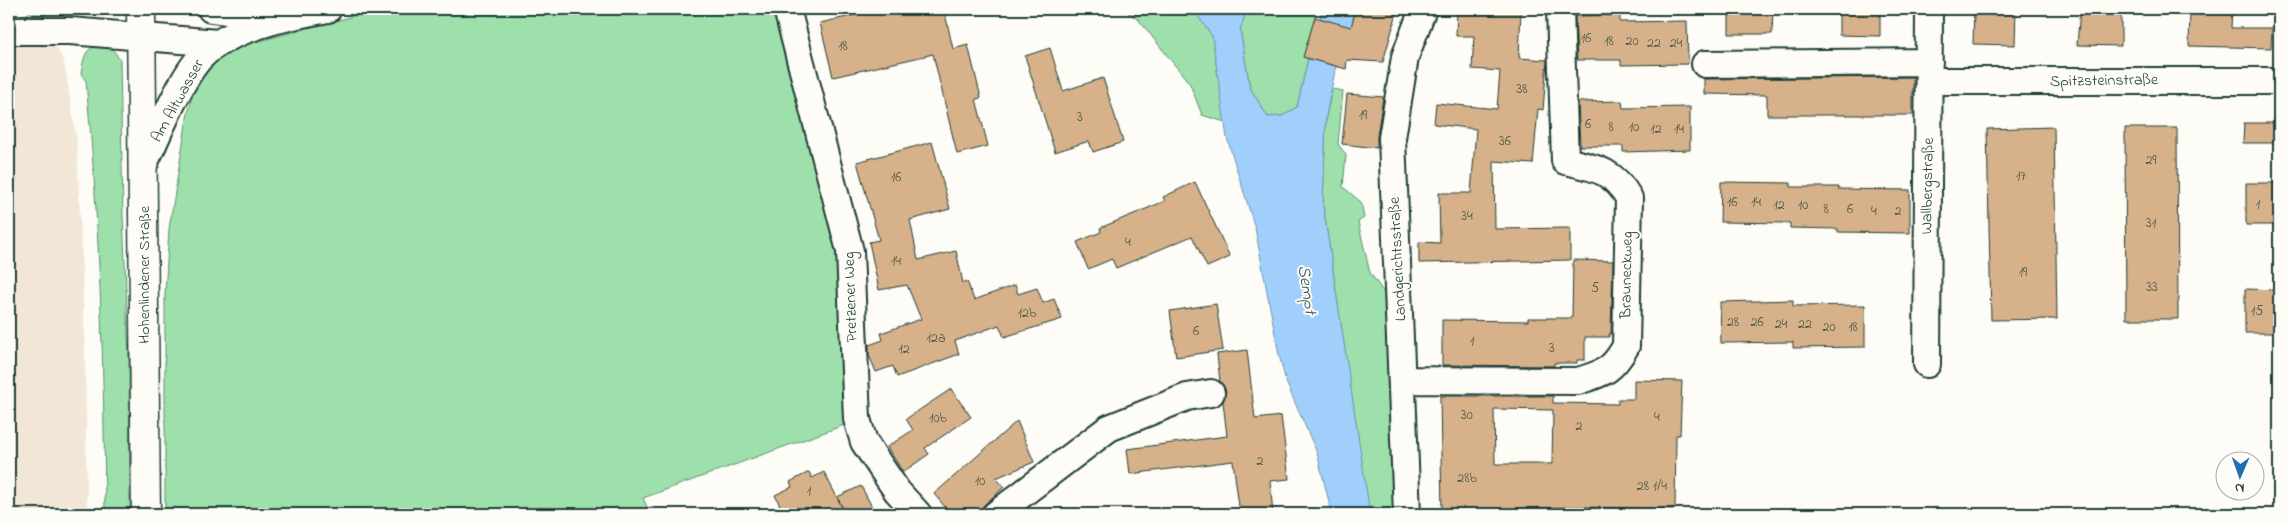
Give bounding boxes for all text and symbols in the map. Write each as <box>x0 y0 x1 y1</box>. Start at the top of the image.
house number: 16 <box>1581 28 1591 49</box>
house number: 18 <box>1604 31 1614 52</box>
house number: 20 <box>1625 31 1639 52</box>
house number: 22 <box>1647 33 1661 54</box>
house number: 24 <box>1670 33 1683 54</box>
house number: 18 <box>838 36 848 57</box>
street label: Am Altwasser <box>145 55 211 147</box>
street label: Spitzsteinstraße <box>2050 68 2159 94</box>
house number: 38 <box>1516 79 1528 100</box>
house number: 19 <box>1359 105 1368 126</box>
house number: 3 <box>1077 107 1083 128</box>
house number: 6 <box>1585 114 1591 135</box>
house number: 8 <box>1608 117 1614 138</box>
house number: 10 <box>1629 117 1639 138</box>
house number: 12 <box>1650 119 1662 140</box>
house number: 14 <box>1674 119 1684 140</box>
house number: 36 <box>1499 131 1511 152</box>
street label: Wallbergstraße <box>1915 137 1941 235</box>
house number: 29 <box>2145 150 2157 171</box>
house number: 17 <box>2016 166 2026 187</box>
house number: 16 <box>891 167 901 188</box>
house number: 16 <box>1727 192 1737 213</box>
house number: 14 <box>1751 192 1761 213</box>
house number: 1 <box>2256 194 2261 215</box>
street label: Landgerichtsstraße <box>1383 195 1413 322</box>
house number: 12 <box>1773 195 1785 216</box>
house number: 10 <box>1798 195 1808 216</box>
house number: 8 <box>1823 199 1829 220</box>
house number: 6 <box>1847 199 1853 220</box>
house number: 4 <box>1871 201 1877 222</box>
house number: 2 <box>1895 201 1902 222</box>
street label: Hohenlindener Straße <box>133 205 157 344</box>
house number: 34 <box>1461 206 1473 227</box>
house number: 31 <box>2146 213 2157 234</box>
street label: Brauneckweg <box>1614 231 1640 320</box>
house number: 4 <box>1125 232 1131 253</box>
street label: Pretzener Weg <box>837 251 865 343</box>
house number: 14 <box>891 251 901 272</box>
house number: 19 <box>2019 262 2028 283</box>
water label: Sempt <box>1290 264 1323 318</box>
house number: 33 <box>2146 277 2158 298</box>
house number: 5 <box>1591 278 1599 299</box>
house number: 15 <box>2251 301 2263 322</box>
house number: 12b <box>1018 303 1037 324</box>
house number: 28 <box>1727 312 1739 333</box>
house number: 26 <box>1750 312 1764 333</box>
house number: 24 <box>1775 314 1788 335</box>
house number: 22 <box>1798 314 1812 335</box>
house number: 20 <box>1822 317 1836 338</box>
house number: 18 <box>1848 317 1858 338</box>
house number: 6 <box>1193 321 1199 342</box>
house number: 12a <box>927 328 945 349</box>
house number: 1 <box>1470 331 1475 352</box>
house number: 3 <box>1549 338 1555 359</box>
house number: 12 <box>898 339 910 360</box>
house number: 30 <box>1461 405 1473 426</box>
house number: 4 <box>1654 407 1660 428</box>
house number: 10b <box>929 408 948 429</box>
house number: 2 <box>1576 416 1583 437</box>
north arrow <box>2216 450 2266 500</box>
house number: 2 <box>1257 451 1264 472</box>
house number: 28b <box>1457 468 1477 489</box>
house number: 10 <box>975 471 985 492</box>
house number: 28 1/4 <box>1637 476 1667 497</box>
text: N <box>2235 477 2245 498</box>
house number: 1 <box>807 481 812 502</box>

